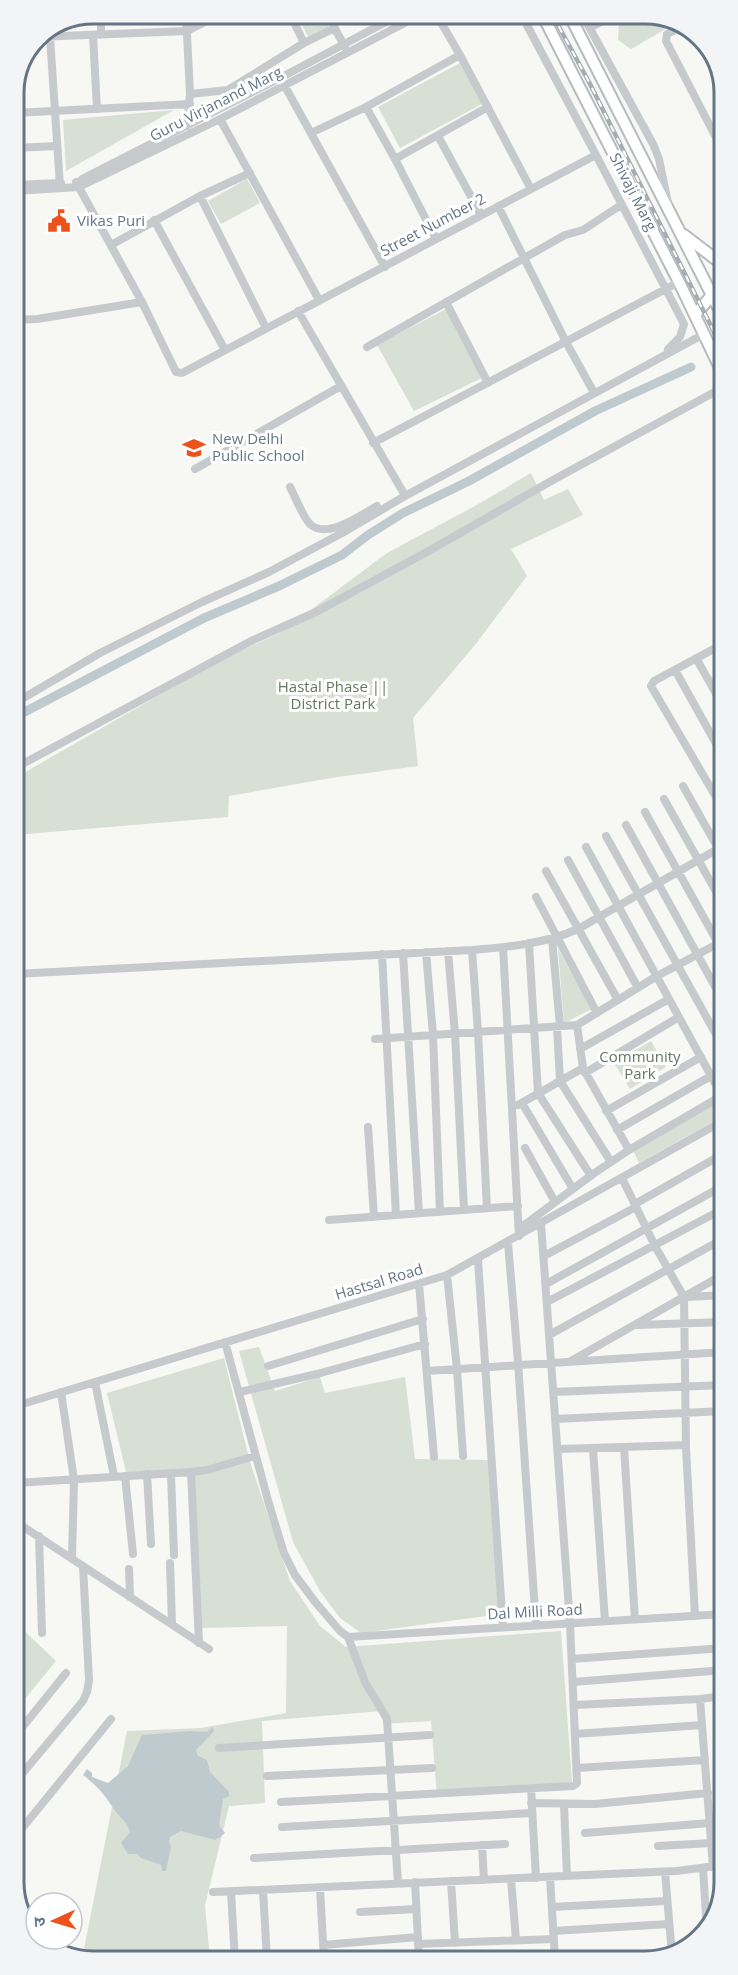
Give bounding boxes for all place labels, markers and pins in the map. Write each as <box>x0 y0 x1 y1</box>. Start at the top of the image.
public building icon: Vikas Puri <box>46 208 72 234</box>
place label: Vikas Puri <box>77 210 145 230</box>
place label: New Delhi Public School <box>212 428 305 465</box>
school or university icon: New Delhi Public School <box>181 435 207 461</box>

